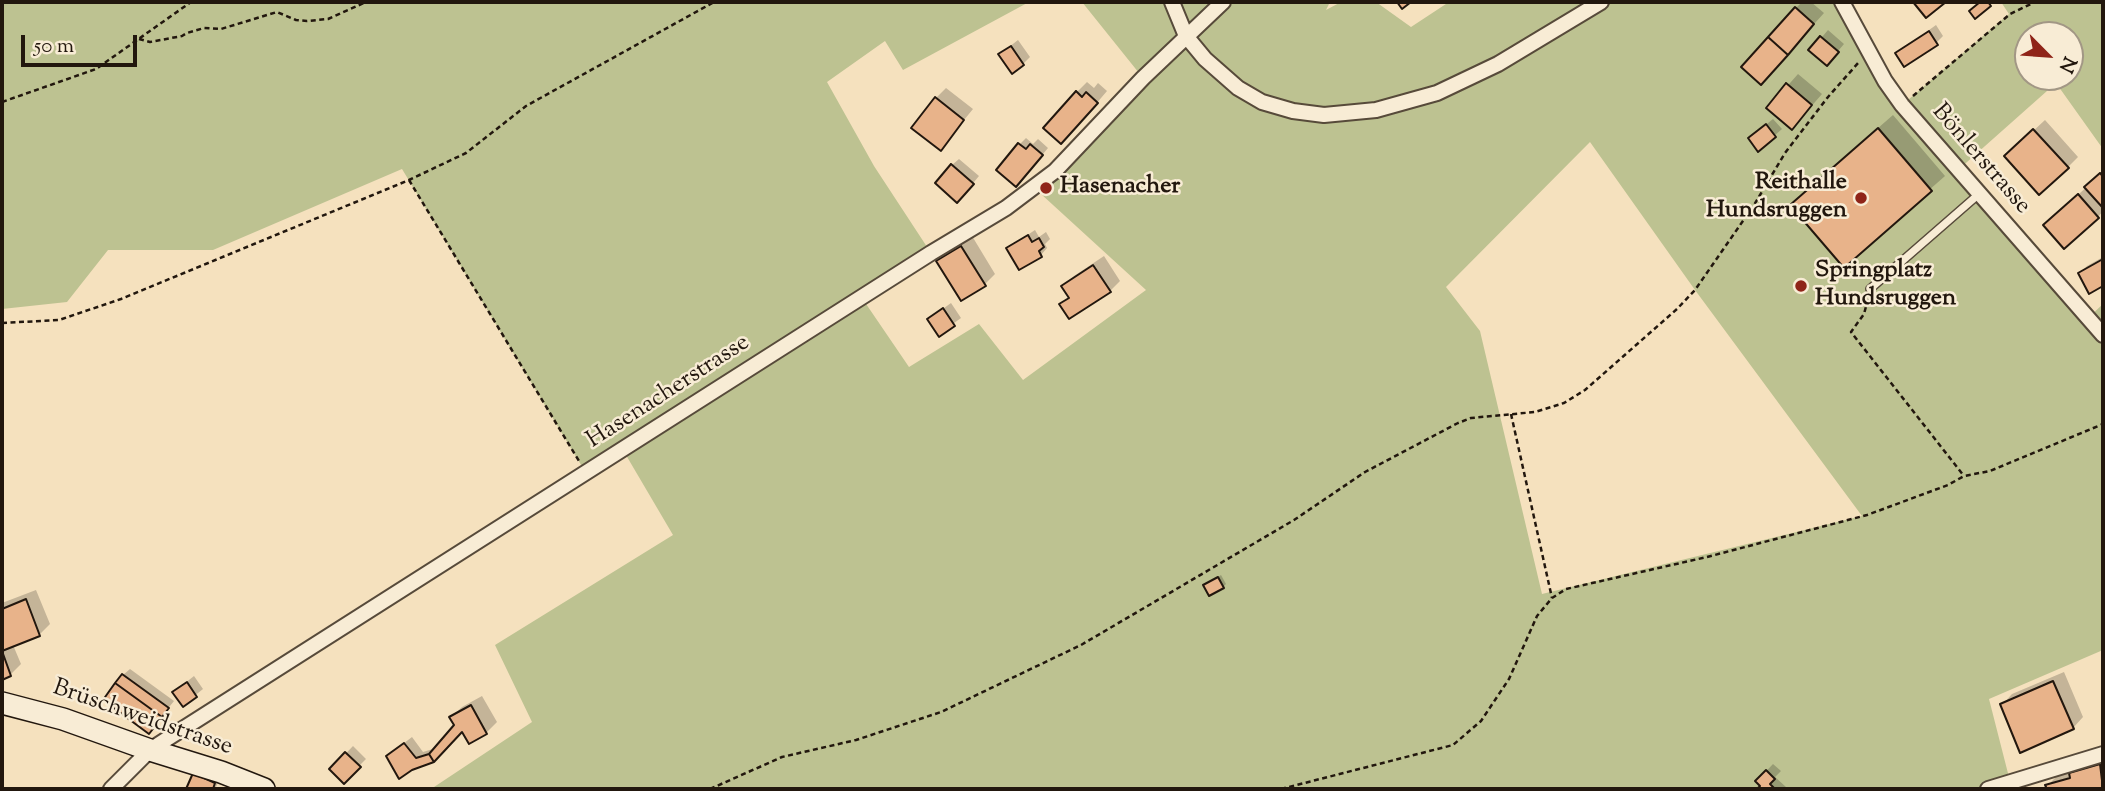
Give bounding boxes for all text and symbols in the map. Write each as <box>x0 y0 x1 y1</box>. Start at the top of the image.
scale bar <box>24 21 140 65</box>
north arrow <box>2014 21 2084 91</box>
text: 50 m <box>34 32 74 62</box>
text: N <box>2051 52 2082 77</box>
street label: Bönlerstrasse <box>1924 99 2036 221</box>
place label: Reithalle Hundsruggen <box>1706 170 1847 226</box>
place label: Hasenacher <box>1060 174 1180 202</box>
marker: Hasenacher <box>1038 180 1054 196</box>
marker: Reithalle Hundsruggen <box>1853 190 1869 206</box>
place label: Springplatz Hundsruggen <box>1815 258 1956 314</box>
marker: Springplatz Hundsruggen <box>1793 278 1809 294</box>
street label: Hasenacherstrasse <box>582 330 756 456</box>
street label: Brüschweidstrasse <box>48 675 236 763</box>

